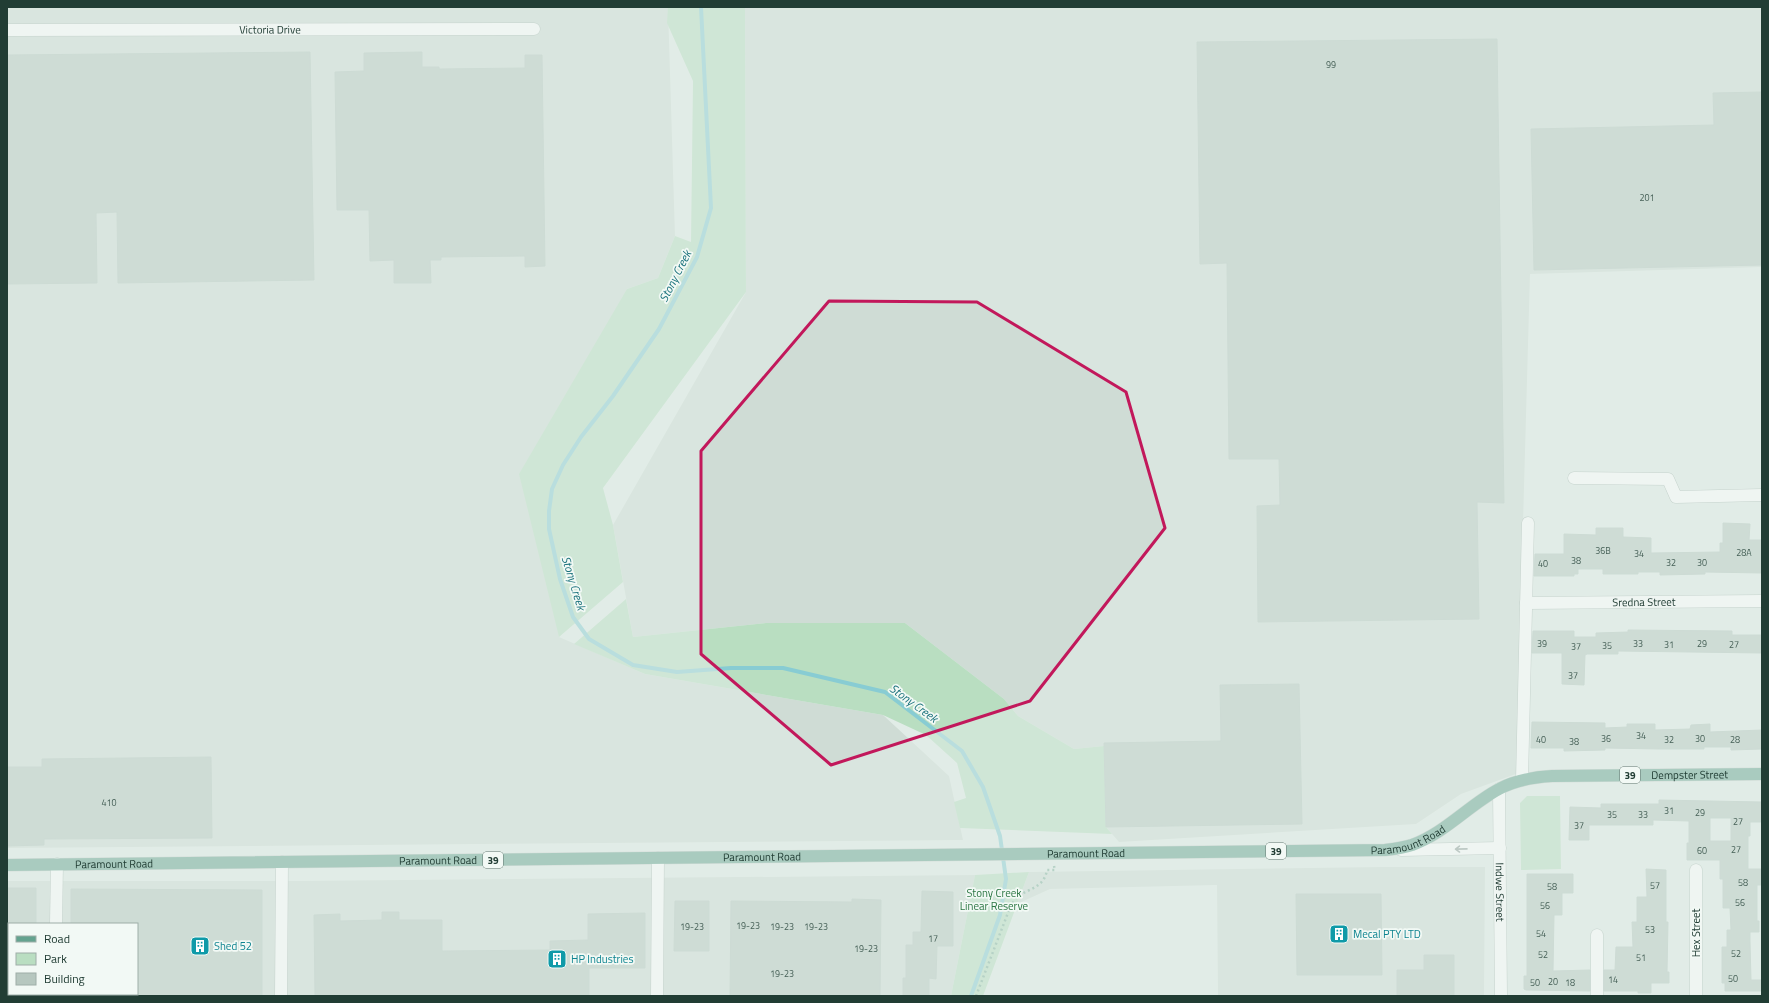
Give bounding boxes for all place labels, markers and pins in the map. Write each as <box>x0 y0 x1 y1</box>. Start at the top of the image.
building icon: Mecal PTY LTD <box>1328 923 1350 945</box>
place label: Mecal PTY LTD <box>1353 926 1421 942</box>
building icon: Shed 52 <box>189 935 211 957</box>
place label: Shed 52 <box>214 938 252 954</box>
building icon: HP Industries <box>546 948 568 970</box>
place label: HP Industries <box>571 951 634 967</box>

